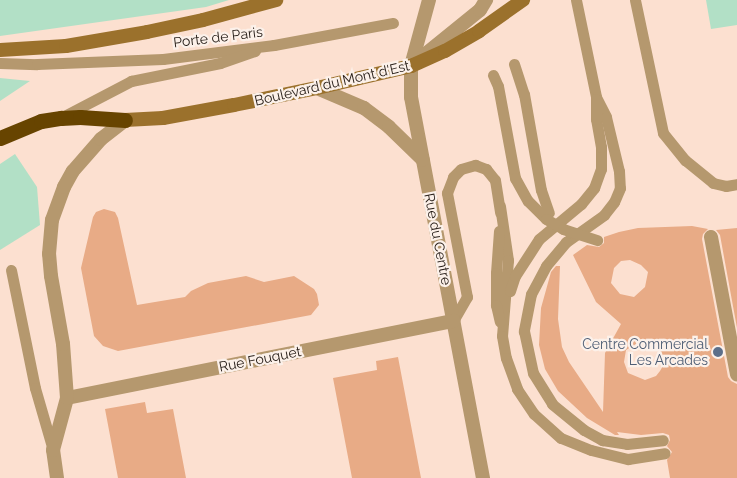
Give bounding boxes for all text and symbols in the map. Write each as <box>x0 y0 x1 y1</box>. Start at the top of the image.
street label: Porte de Paris <box>172 23 264 51</box>
street label: Boulevard du Mont d'Est <box>253 57 411 109</box>
street label: Rue du Centre <box>421 192 455 286</box>
place label: Centre Commercial Les Arcades <box>582 336 708 368</box>
street label: Rue Fouquet <box>217 343 303 375</box>
marker: Centre Commercial Les Arcades <box>712 346 724 358</box>

